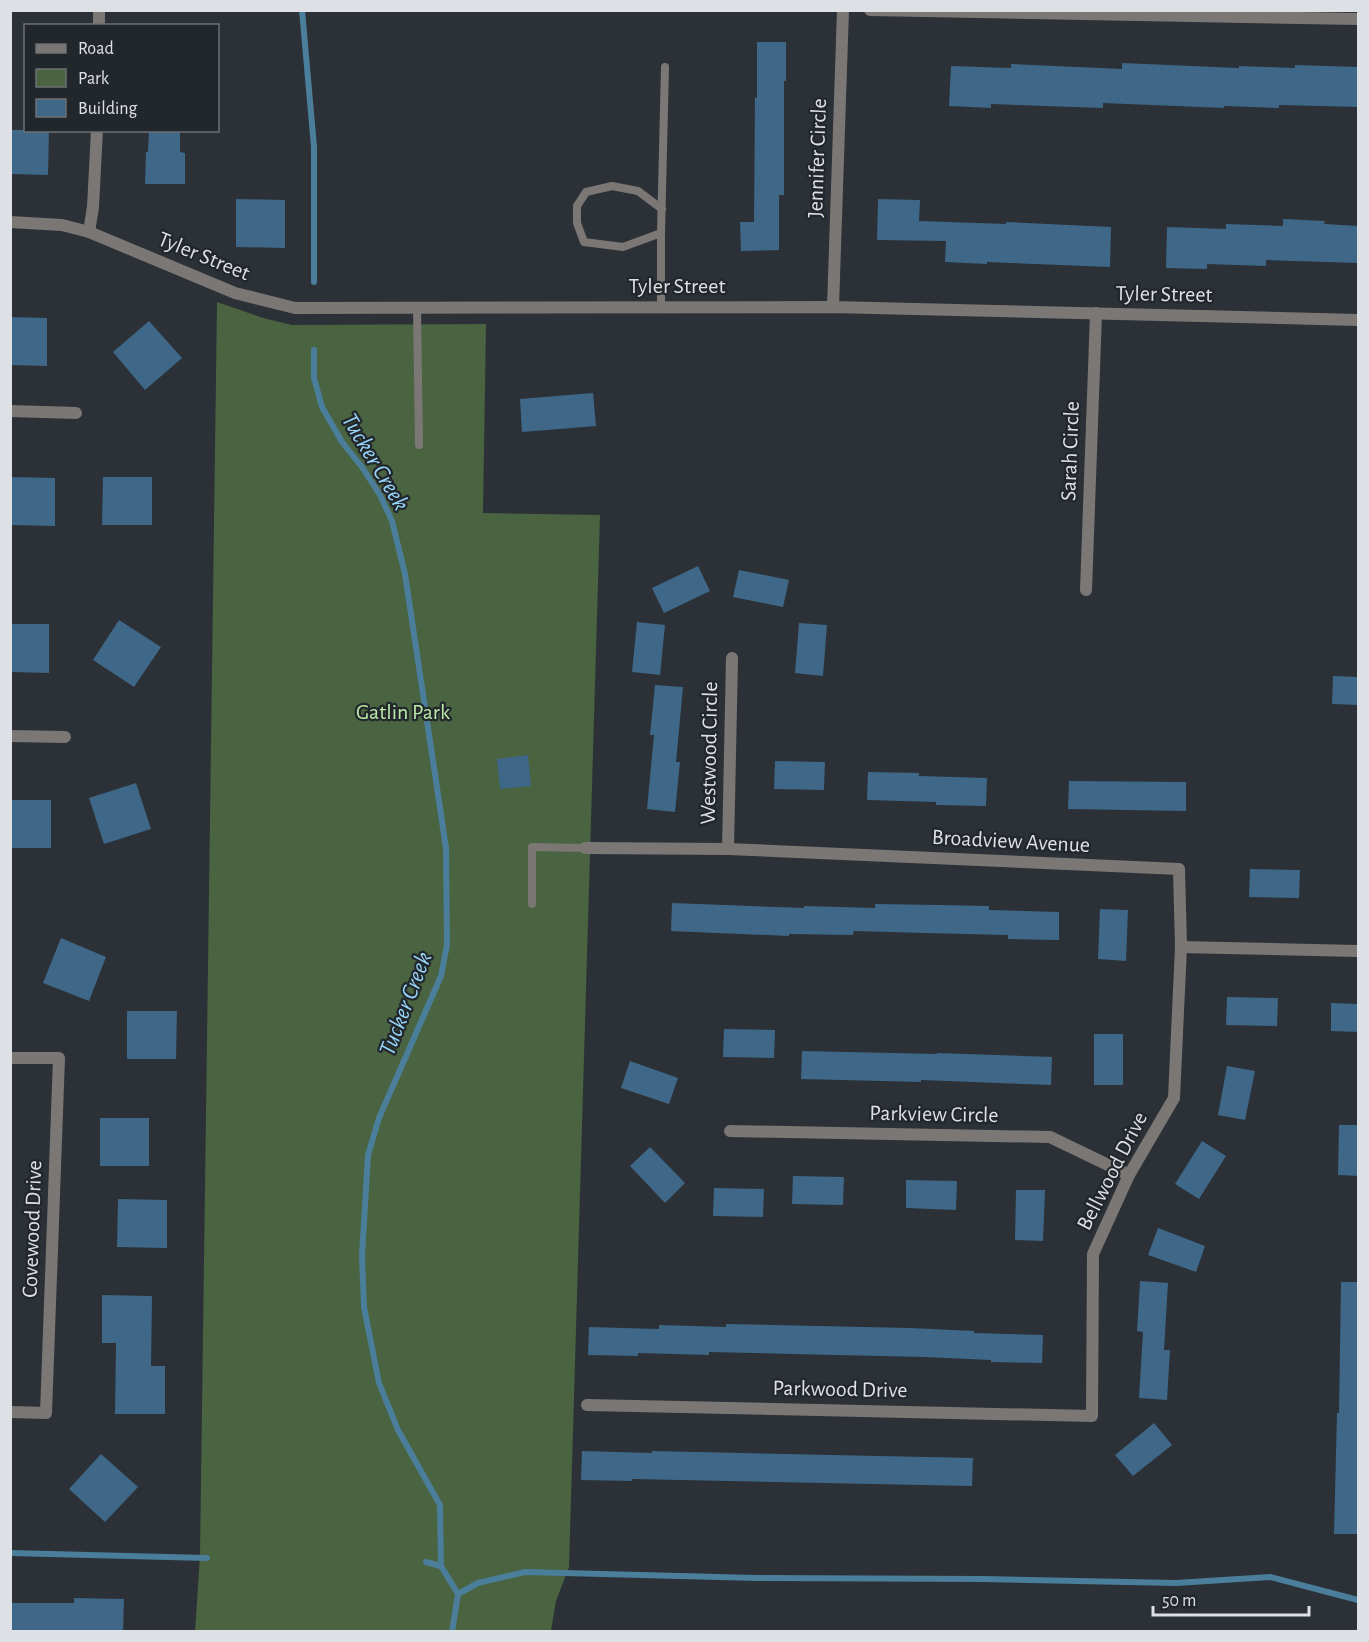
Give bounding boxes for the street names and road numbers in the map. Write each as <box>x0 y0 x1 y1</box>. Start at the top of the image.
street label: Jennifer Circle <box>804 98 830 218</box>
street label: Tyler Street <box>155 228 253 284</box>
street label: Tyler Street <box>629 275 725 297</box>
street label: Tyler Street <box>1115 282 1213 306</box>
street label: Sarah Circle <box>1057 401 1083 501</box>
street label: Westwood Circle <box>697 681 721 825</box>
street label: Broadview Avenue <box>931 826 1091 856</box>
street label: Parkview Circle <box>869 1102 999 1126</box>
street label: Bellwood Drive <box>1073 1108 1151 1234</box>
street label: Covewood Drive <box>19 1160 45 1298</box>
street label: Parkwood Drive <box>772 1377 908 1401</box>

